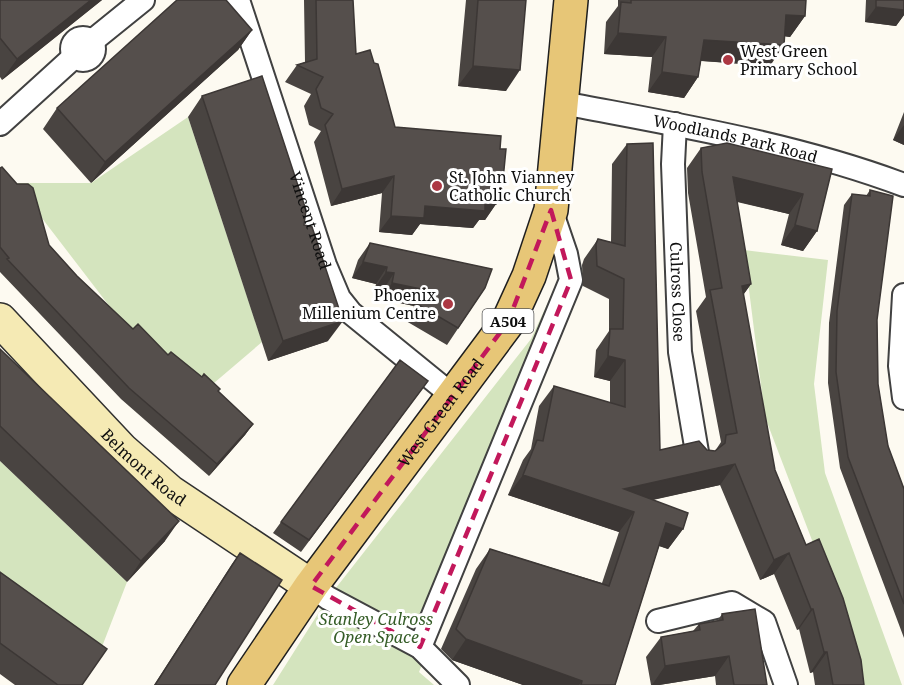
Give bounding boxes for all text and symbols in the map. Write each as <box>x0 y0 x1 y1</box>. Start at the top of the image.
place label: West Green Primary School <box>740 40 857 80</box>
marker: West Green Primary School <box>721 53 735 67</box>
street label: Woodlands Park Road <box>651 109 820 168</box>
place label: St. John Vianney Catholic Church <box>449 166 575 206</box>
street label: Vincent Road <box>284 169 337 272</box>
marker: St. John Vianney Catholic Church <box>430 179 444 193</box>
street label: Culross Close <box>665 241 691 342</box>
place label: Phoenix Millenium Centre <box>302 284 437 324</box>
marker: Phoenix Millenium Centre <box>441 297 455 311</box>
road number: A504 <box>482 309 534 333</box>
street label: West Green Road <box>393 353 488 471</box>
street label: Belmont Road <box>96 424 191 511</box>
park label: Stanley Culross Open Space <box>319 608 433 648</box>

